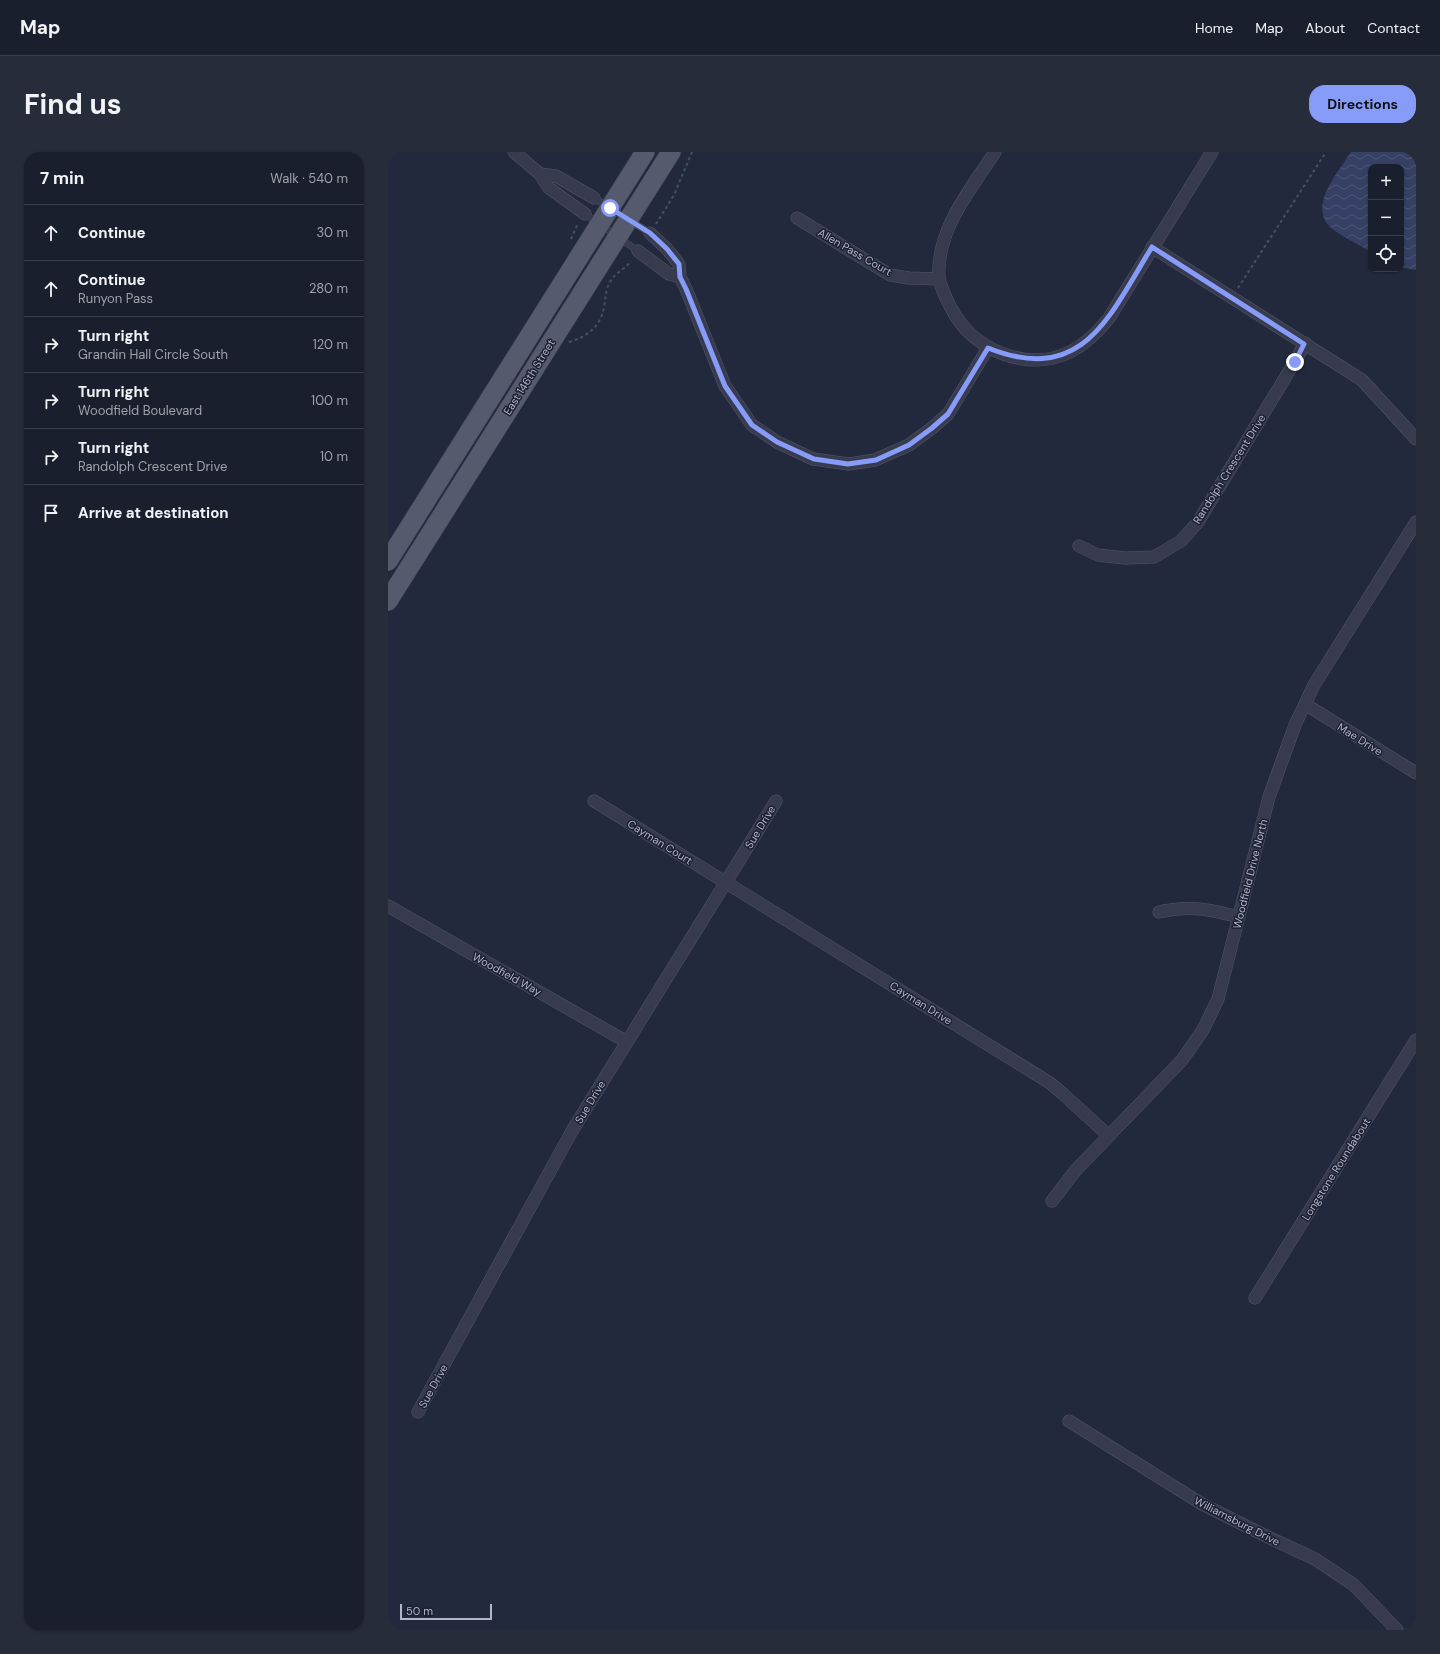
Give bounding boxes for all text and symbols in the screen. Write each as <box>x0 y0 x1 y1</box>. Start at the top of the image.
text: Map <box>20 15 60 40</box>
text: Home <box>1195 19 1233 37</box>
text: Map <box>1255 19 1283 37</box>
text: About <box>1305 19 1345 37</box>
text: Contact <box>1367 19 1420 37</box>
button: Directions <box>1309 85 1416 123</box>
text: Find us <box>24 86 122 123</box>
map controls <box>1368 164 1404 272</box>
button: + <box>1368 164 1404 200</box>
text: 7 min <box>40 167 84 189</box>
text: Walk · 540 m <box>270 170 348 187</box>
route start <box>601 199 619 217</box>
button: − <box>1368 200 1404 236</box>
icon: ahead <box>40 222 62 244</box>
text: Continue <box>78 223 146 243</box>
text: 30 m <box>316 224 348 241</box>
street label: Allen Pass Court <box>816 225 894 279</box>
button: locate <box>1368 236 1404 272</box>
text: Continue <box>78 270 146 290</box>
icon: ahead <box>40 278 62 300</box>
text: 280 m <box>309 280 348 297</box>
text: Runyon Pass <box>78 290 153 307</box>
text: Turn right <box>78 326 149 346</box>
icon: right <box>40 334 62 356</box>
text: 120 m <box>313 336 348 353</box>
street label: East 146th Street <box>500 337 558 417</box>
text: Grandin Hall Circle South <box>78 346 228 363</box>
route end <box>1286 353 1304 371</box>
text: Turn right <box>78 382 149 402</box>
icon: right <box>40 390 62 412</box>
text: 100 m <box>311 392 348 409</box>
text: Woodfield Boulevard <box>78 402 202 419</box>
street label: Randolph Crescent Drive <box>1190 412 1268 526</box>
text: Turn right <box>78 438 149 458</box>
icon: right <box>40 446 62 468</box>
text: 10 m <box>320 448 348 465</box>
text: Randolph Crescent Drive <box>78 458 227 475</box>
icon: arrive <box>40 502 62 524</box>
text: Arrive at destination <box>78 503 229 523</box>
street label: Mae Drive <box>1335 720 1385 758</box>
street label: Sue Drive <box>742 803 778 851</box>
street label: Cayman Court <box>625 816 695 868</box>
street label: Woodfield Drive North <box>1230 818 1270 930</box>
street label: Woodfield Way <box>470 949 544 999</box>
street label: Cayman Drive <box>887 978 955 1028</box>
street label: Sue Drive <box>572 1078 608 1126</box>
street label: Longstone Roundabout <box>1299 1115 1373 1223</box>
street label: Sue Drive <box>415 1362 451 1410</box>
street label: Williamsburg Drive <box>1192 1493 1282 1549</box>
scale bar <box>400 1602 492 1621</box>
text: 50 m <box>406 1604 433 1618</box>

